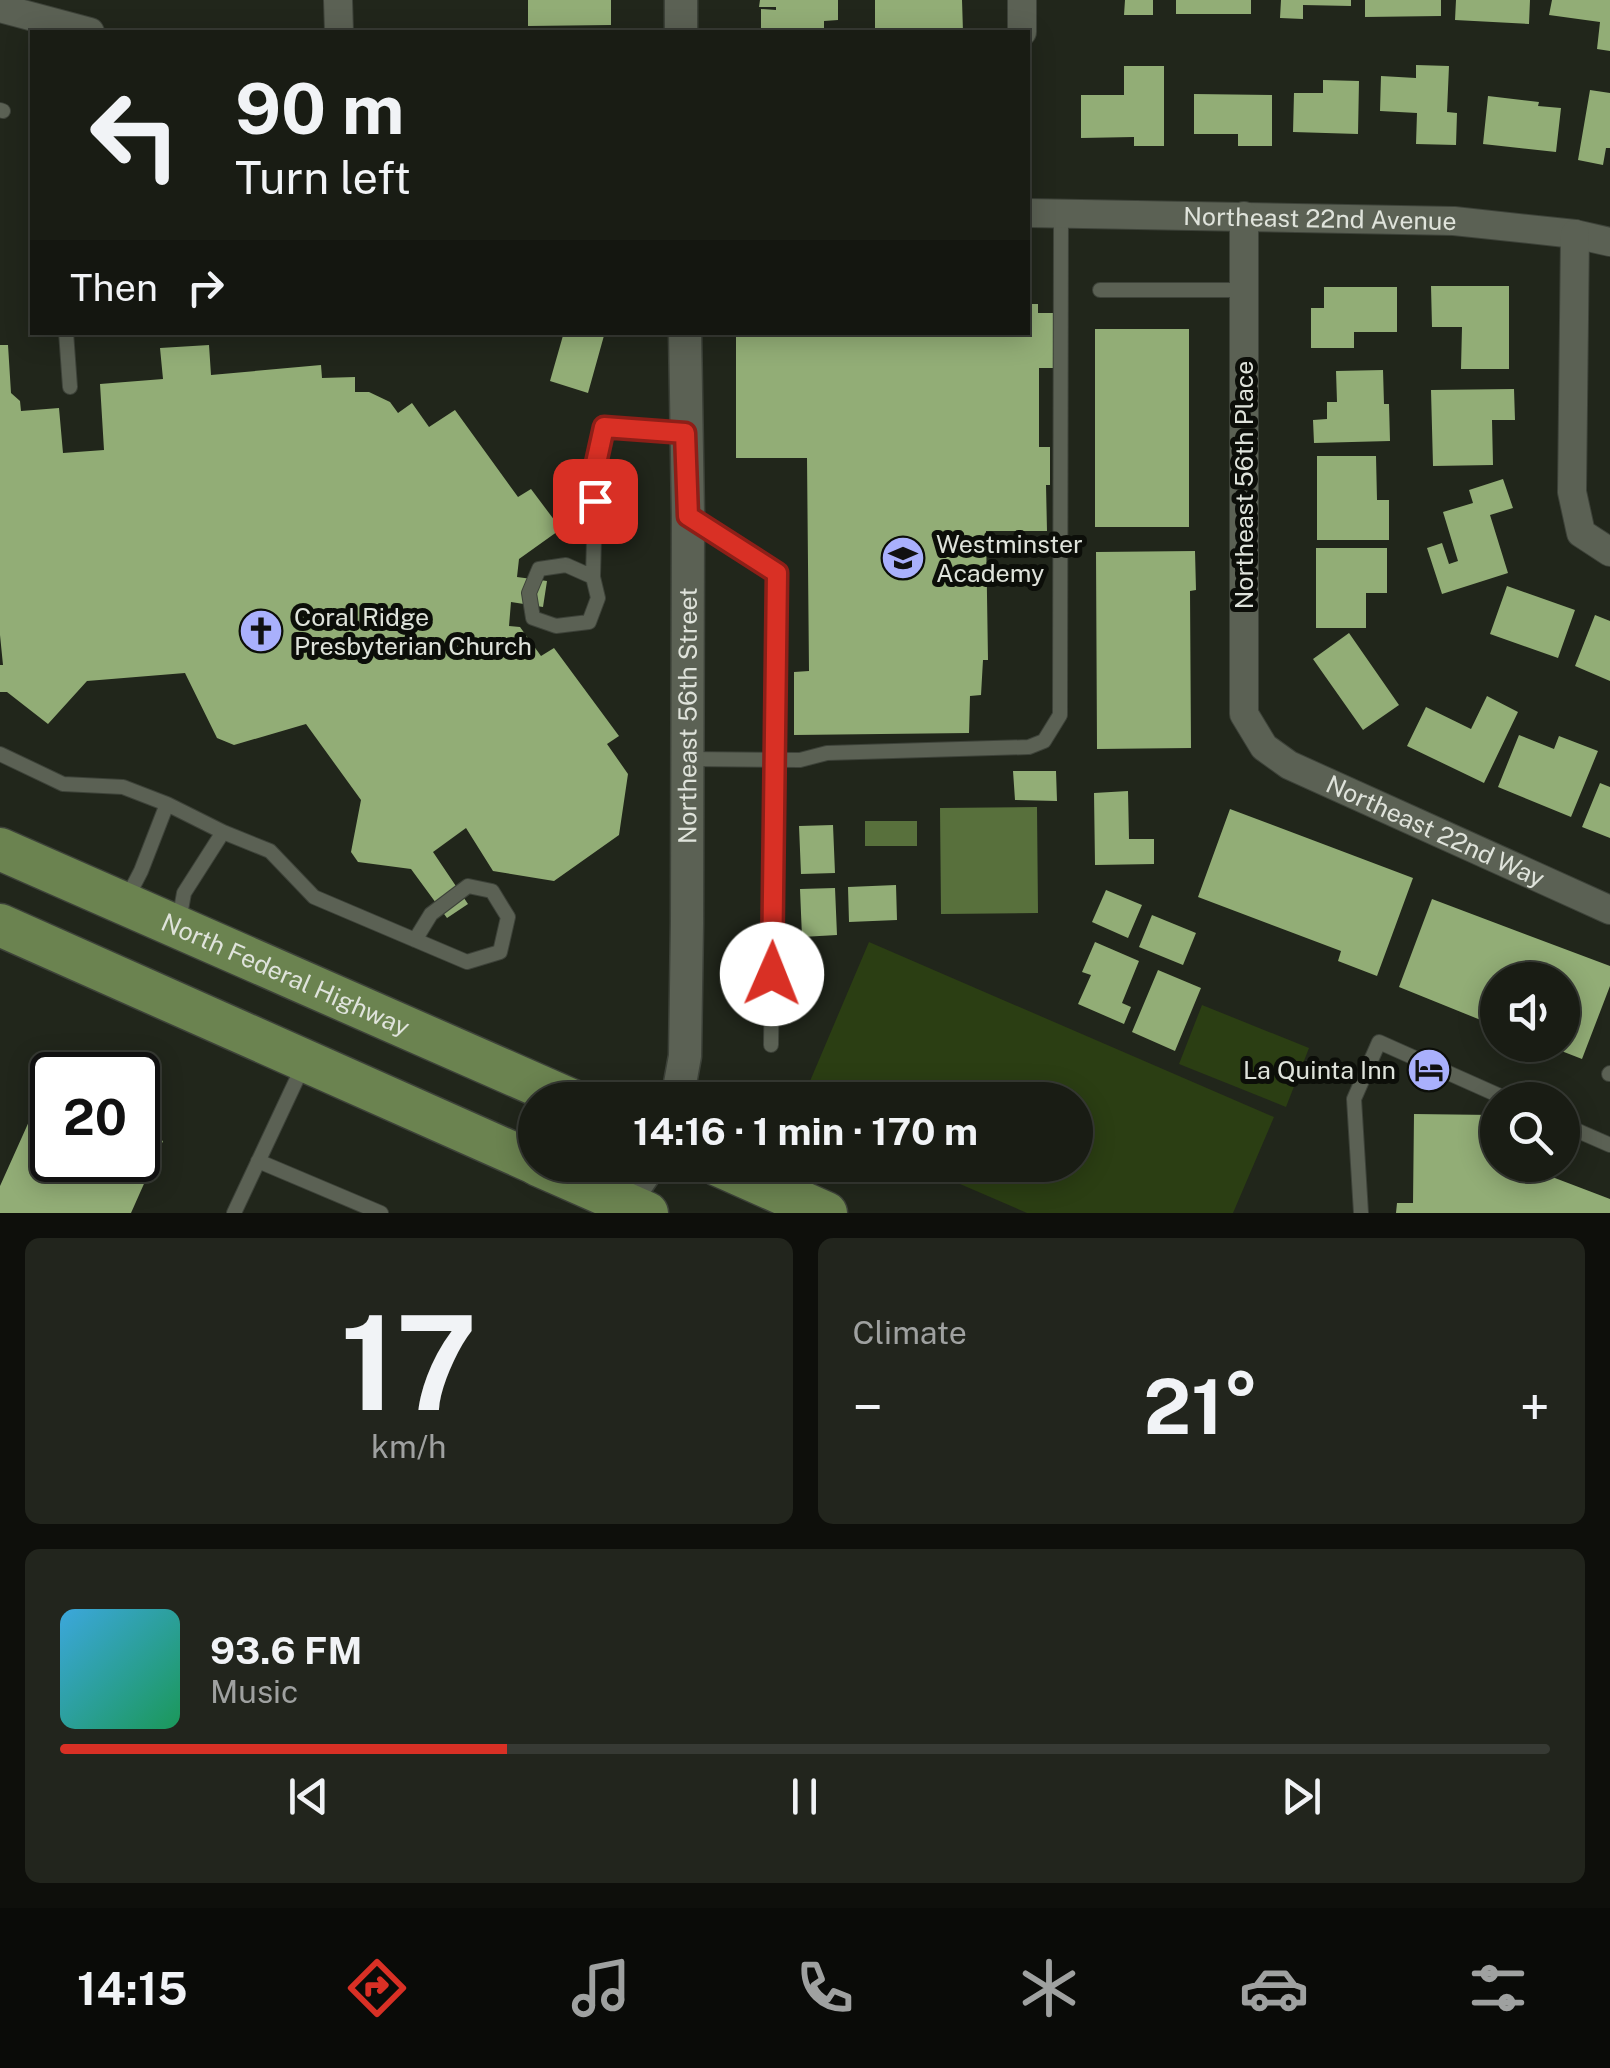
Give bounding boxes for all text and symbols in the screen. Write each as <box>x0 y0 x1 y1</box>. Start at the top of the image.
text: 90 m <box>235 67 405 150</box>
icon: left <box>70 70 200 200</box>
text: Turn left <box>235 151 411 204</box>
street label: Northeast 22nd Avenue <box>1183 201 1457 236</box>
icon: right <box>178 260 233 315</box>
text: Then <box>70 265 158 310</box>
street label: Northeast 56th Place <box>1229 361 1259 609</box>
pin <box>553 459 638 544</box>
icon: arrive <box>568 474 623 529</box>
place label: Westminster Academy <box>936 529 1083 588</box>
school or university icon: Westminster Academy <box>880 535 926 581</box>
street label: Northeast 56th Street <box>672 587 703 844</box>
place label: Coral Ridge Presbyterian Church <box>294 602 532 661</box>
church icon: Coral Ridge Presbyterian Church <box>238 608 284 654</box>
street label: Northeast 22nd Way <box>1321 769 1549 893</box>
street label: North Federal Highway <box>157 907 414 1042</box>
position arrow <box>720 922 824 1026</box>
map controls <box>1480 962 1580 1182</box>
button: sound <box>1480 962 1580 1062</box>
hotel icon: La Quinta Inn <box>1406 1047 1452 1093</box>
speed limit sign: 20 <box>30 1052 160 1182</box>
place label: La Quinta Inn <box>1243 1055 1396 1085</box>
button: search <box>1480 1082 1580 1182</box>
text: 14:16 · 1 min · 170 m <box>633 1109 978 1154</box>
text: 17 <box>340 1287 477 1439</box>
text: Climate <box>853 1314 967 1351</box>
text: 21° <box>1144 1363 1259 1451</box>
text: − <box>853 1375 883 1439</box>
text: + <box>1520 1375 1550 1439</box>
text: km/h <box>371 1428 446 1465</box>
text: 93.6 FM <box>210 1628 362 1673</box>
text: Music <box>210 1673 298 1710</box>
icon: previous <box>281 1769 336 1824</box>
icon: pause <box>777 1769 832 1824</box>
icon: next <box>1274 1769 1329 1824</box>
icon: directions <box>342 1953 412 2023</box>
icon: music <box>566 1953 636 2023</box>
icon: phone <box>790 1953 860 2023</box>
icon: climate <box>1014 1953 1084 2023</box>
icon: car <box>1239 1953 1309 2023</box>
icon: filters <box>1463 1953 1533 2023</box>
text: 14:15 <box>77 1962 188 2015</box>

